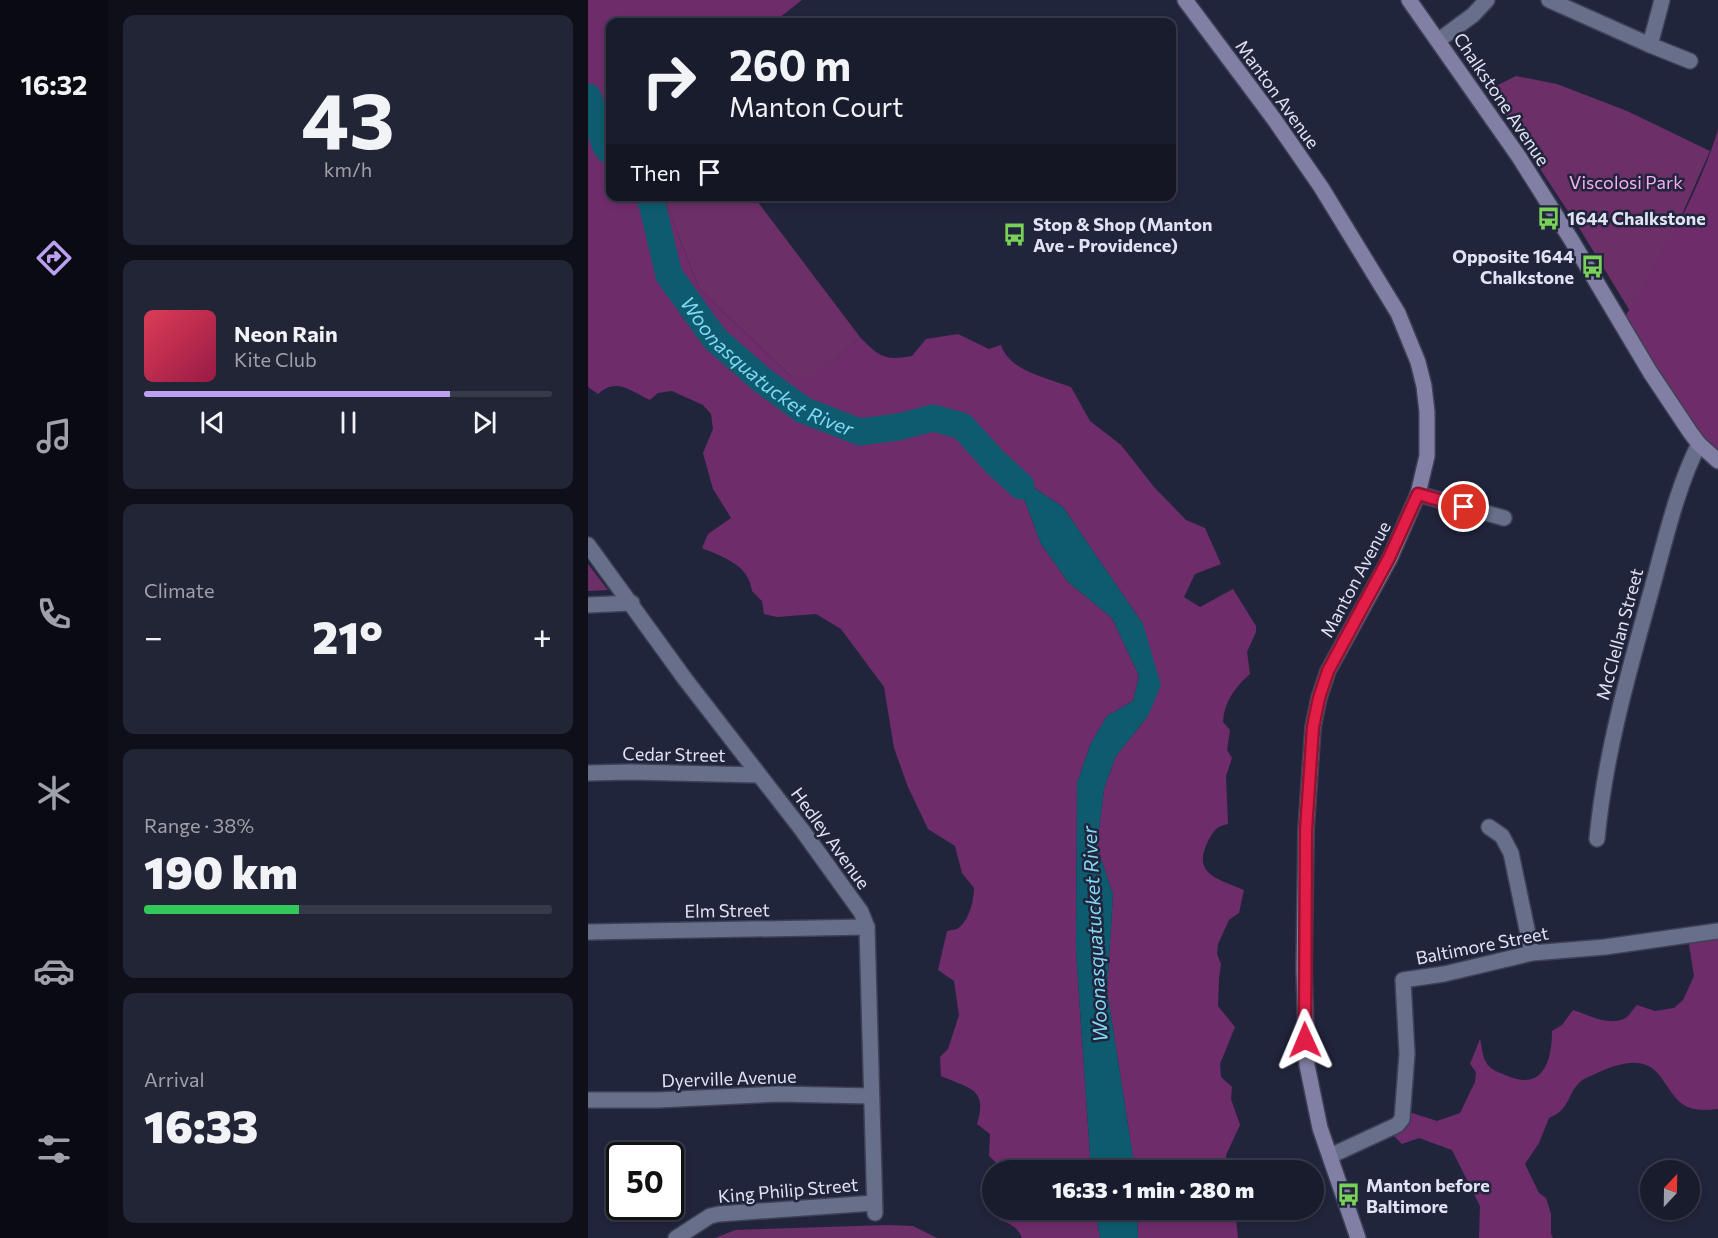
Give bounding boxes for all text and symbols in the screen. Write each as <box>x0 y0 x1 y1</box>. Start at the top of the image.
street label: Chalkstone Avenue <box>1449 28 1555 170</box>
street label: Manton Avenue <box>1231 36 1325 152</box>
text: 260 m <box>729 38 851 90</box>
icon: right <box>630 42 708 120</box>
text: 16:32 <box>21 68 87 101</box>
text: 43 <box>301 70 395 165</box>
text: Manton Court <box>729 90 903 123</box>
icon: arrive <box>693 156 726 189</box>
text: km/h <box>324 157 372 181</box>
text: Then <box>630 159 681 186</box>
park label: Viscolosi Park <box>1569 171 1683 193</box>
bus stop icon: 1644 Chalkstone <box>1536 205 1562 231</box>
place label: 1644 Chalkstone <box>1567 207 1706 229</box>
place label: Stop & Shop (Manton Ave - Providence) <box>1033 213 1212 256</box>
bus stop icon: Stop & Shop (Manton Ave - Providence) <box>1002 221 1028 247</box>
icon: directions <box>33 237 75 279</box>
place label: Opposite 1644 Chalkstone <box>1452 245 1574 288</box>
bus stop icon: Opposite 1644 Chalkstone <box>1579 253 1605 279</box>
water label: Woonasquatucket River <box>676 291 858 441</box>
text: Neon Rain <box>234 320 338 347</box>
text: Kite Club <box>234 347 317 371</box>
icon: previous <box>196 406 229 439</box>
icon: pause <box>332 406 365 439</box>
icon: next <box>468 406 501 439</box>
icon: music <box>33 415 75 457</box>
pin <box>1438 481 1489 532</box>
icon: arrive <box>1447 490 1480 523</box>
street label: Manton Avenue <box>1315 517 1395 641</box>
street label: McClellan Street <box>1591 566 1647 702</box>
text: Climate <box>144 578 214 602</box>
icon: phone <box>33 593 75 635</box>
text: 21° <box>312 608 383 663</box>
text: − <box>144 615 163 656</box>
text: + <box>533 615 552 656</box>
street label: Cedar Street <box>622 742 726 766</box>
icon: climate <box>33 772 75 814</box>
street label: Hedley Avenue <box>787 783 875 893</box>
text: Range · 38% <box>144 813 254 837</box>
water label: Woonasquatucket River <box>1076 824 1112 1043</box>
text: 190 km <box>144 843 298 898</box>
street label: Elm Street <box>684 898 770 922</box>
street label: Baltimore Street <box>1414 921 1550 969</box>
icon: car <box>33 950 75 992</box>
position arrow <box>1273 1008 1337 1072</box>
street label: Dyerville Avenue <box>661 1065 797 1091</box>
text: Arrival <box>144 1067 205 1091</box>
text: 16:33 <box>144 1097 258 1152</box>
icon: filters <box>33 1128 75 1170</box>
speed limit sign: 50 <box>606 1142 684 1220</box>
north arrow <box>1640 1160 1700 1220</box>
map controls <box>1640 1160 1700 1220</box>
street label: King Philip Street <box>717 1173 859 1207</box>
place label: Manton before Baltimore <box>1366 1174 1490 1217</box>
text: 16:33 · 1 min · 280 m <box>1052 1176 1254 1203</box>
bus stop icon: Manton before Baltimore <box>1335 1182 1361 1208</box>

